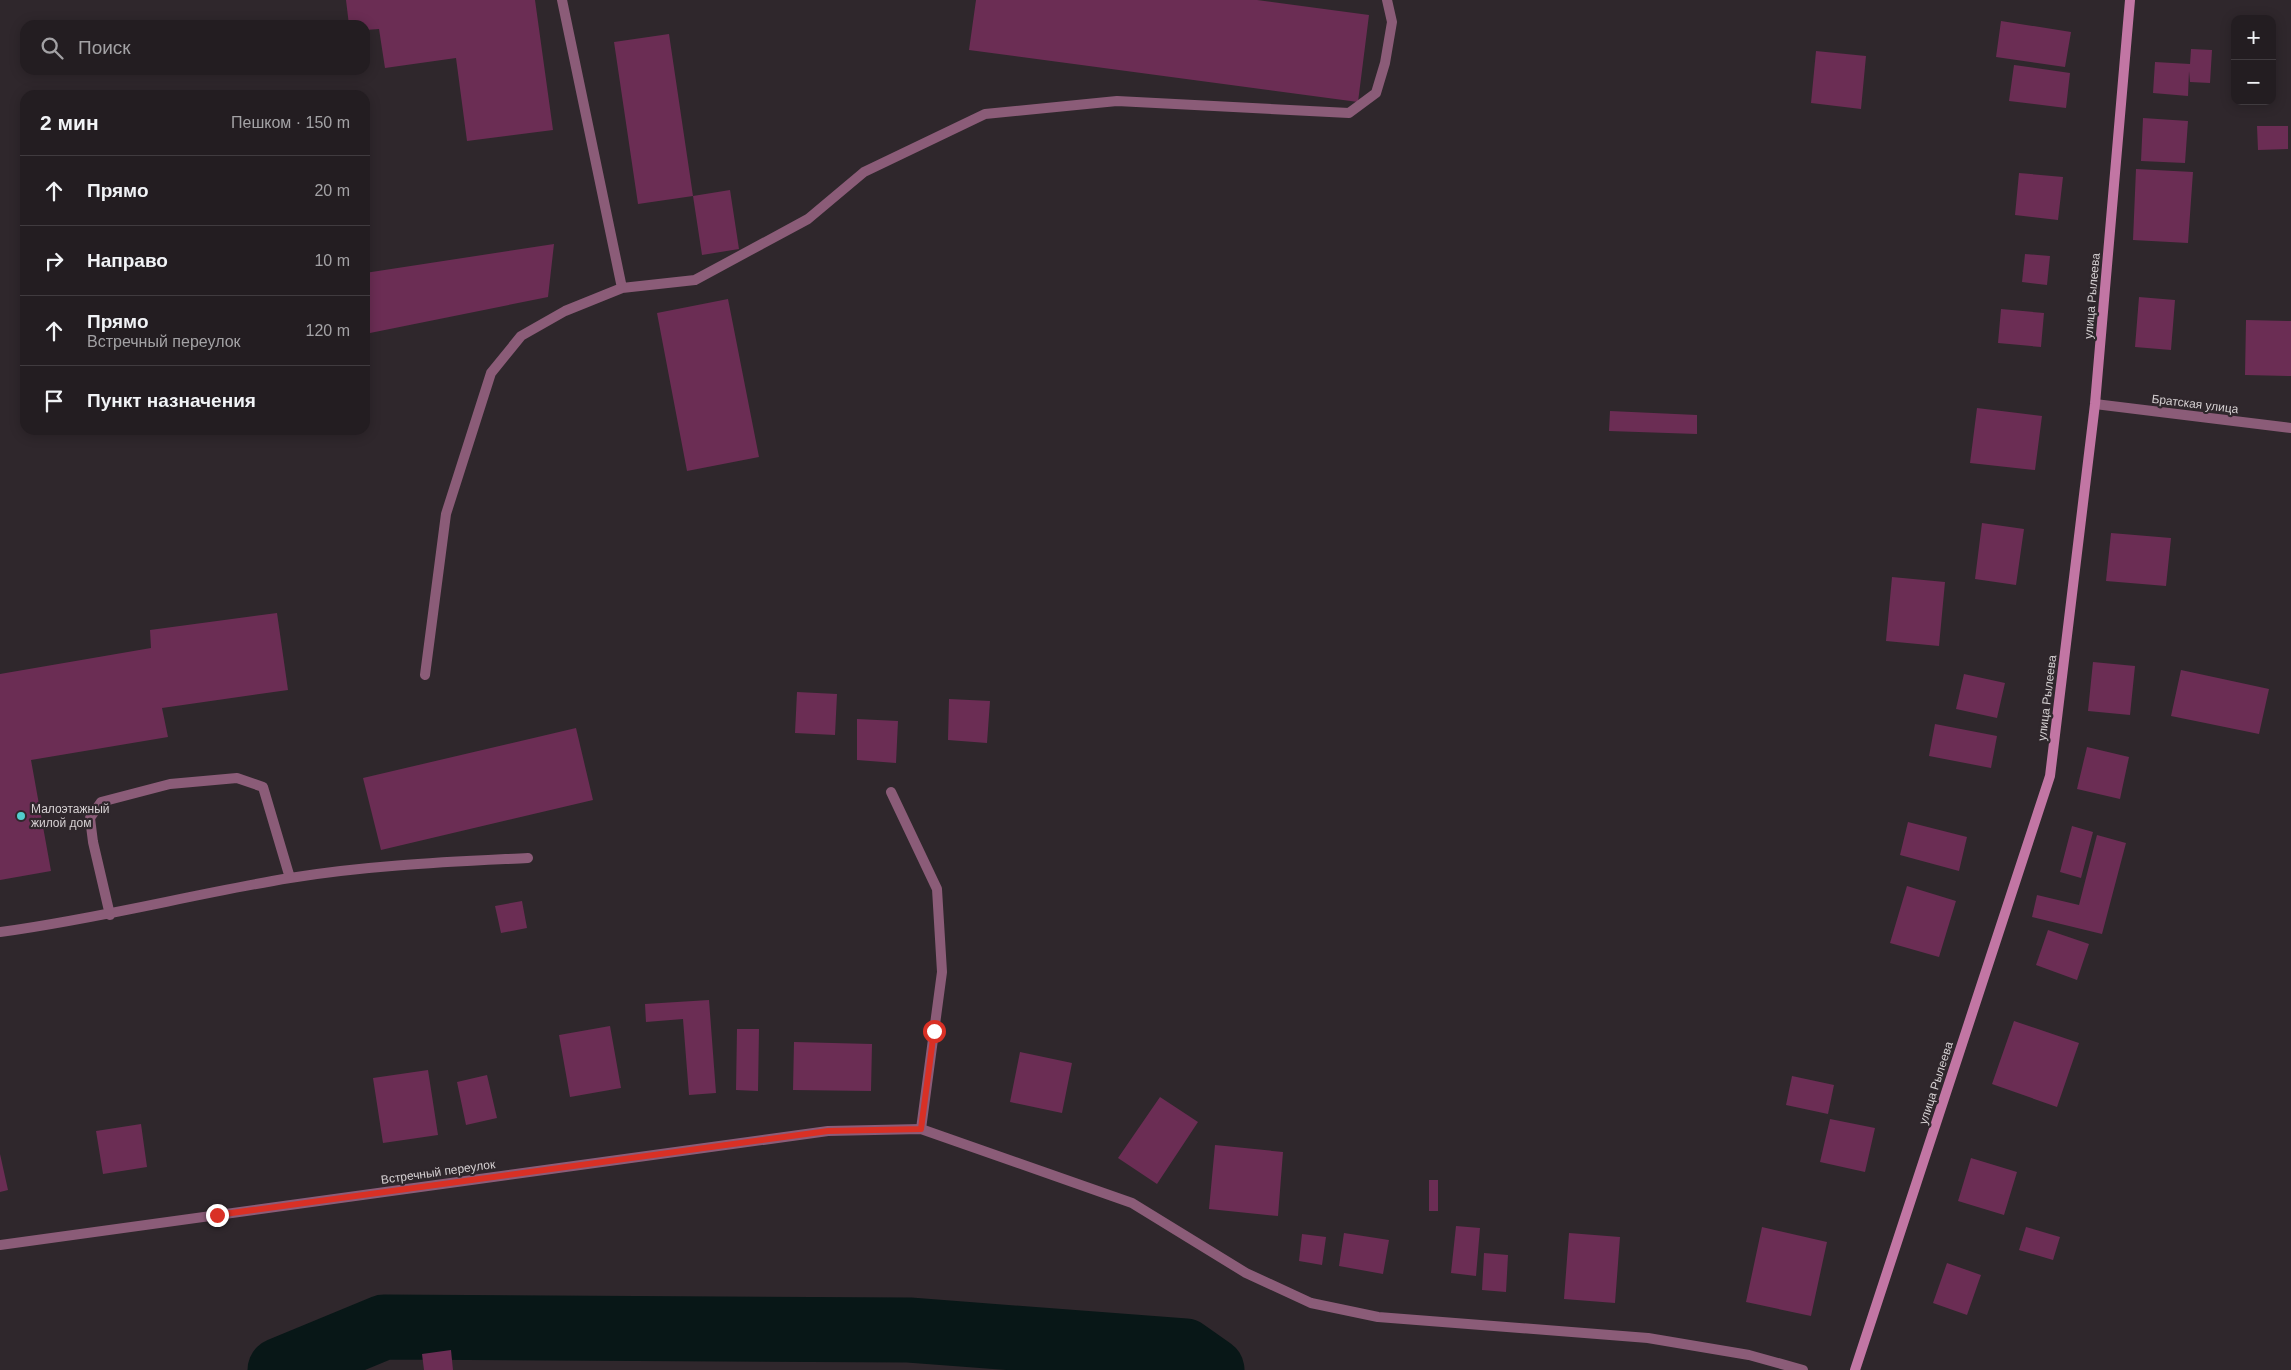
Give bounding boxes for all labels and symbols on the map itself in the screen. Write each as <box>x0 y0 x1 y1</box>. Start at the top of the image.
street label: улица Рылеева <box>2081 252 2103 340</box>
street label: Братская улица <box>2151 392 2240 416</box>
street label: улица Рылеева <box>2035 654 2059 742</box>
place label: Малоэтажный жилой дом <box>31 802 110 830</box>
marker: Малоэтажный жилой дом <box>15 810 27 822</box>
route start <box>923 1020 946 1043</box>
street label: улица Рылеева <box>1916 1040 1956 1126</box>
street label: Встречный переулок <box>380 1157 497 1187</box>
route end <box>206 1204 229 1227</box>

